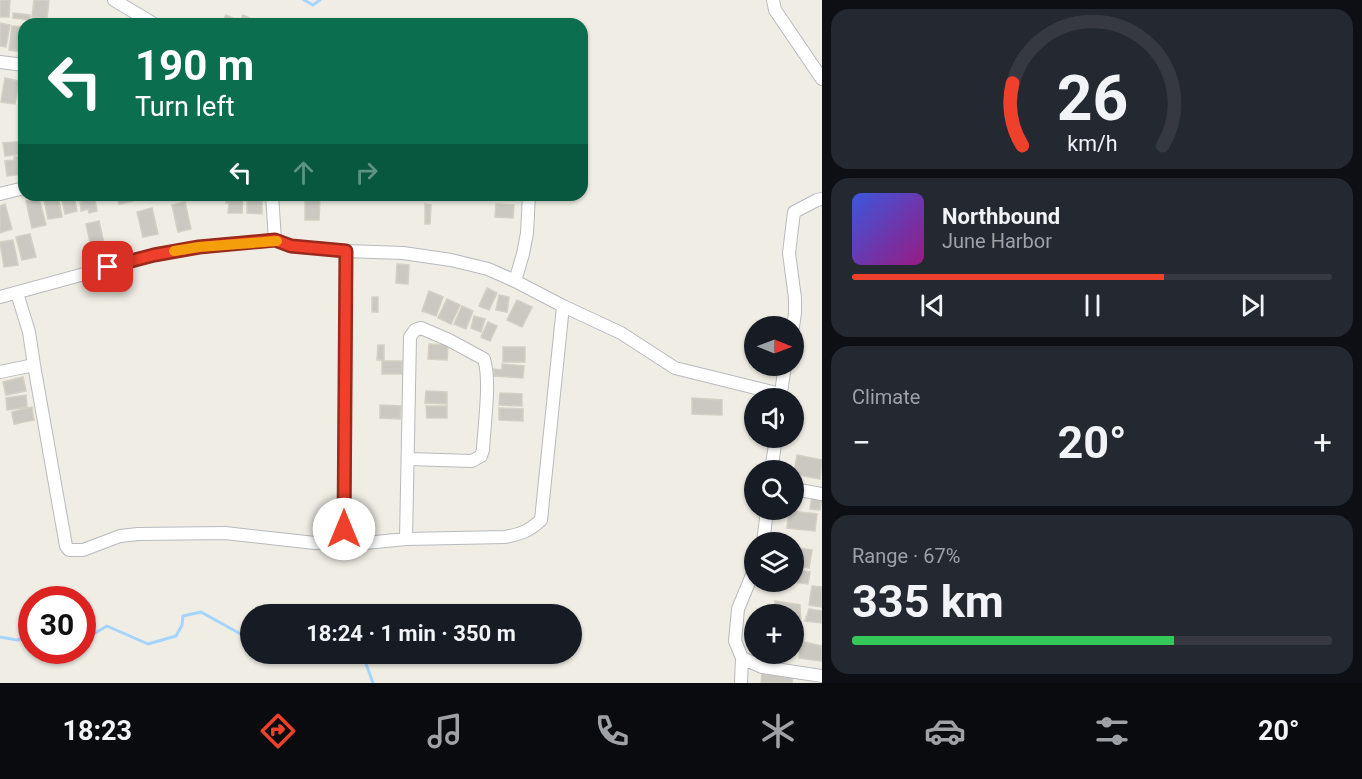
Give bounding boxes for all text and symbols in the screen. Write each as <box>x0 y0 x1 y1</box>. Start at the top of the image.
text: 190 m <box>135 41 254 90</box>
icon: left <box>36 42 114 120</box>
text: 26 <box>1056 62 1128 135</box>
text: Turn left <box>135 91 235 123</box>
text: km/h <box>1067 131 1117 156</box>
icon: left <box>224 156 257 189</box>
icon: ahead <box>287 156 320 189</box>
icon: right <box>350 156 383 189</box>
text: Northbound <box>942 204 1060 229</box>
text: June Harbor <box>942 229 1052 253</box>
pin <box>82 241 133 292</box>
icon: arrive <box>91 250 124 283</box>
icon: previous <box>916 289 949 322</box>
icon: pause <box>1076 289 1109 322</box>
icon: next <box>1236 289 1269 322</box>
north arrow <box>744 316 804 376</box>
map controls <box>744 316 804 664</box>
text: Climate <box>852 385 920 409</box>
button: sound <box>744 388 804 448</box>
text: 20° <box>1057 416 1127 469</box>
text: − <box>852 423 871 462</box>
text: + <box>1313 423 1332 462</box>
button: search <box>744 460 804 520</box>
position arrow <box>312 497 376 561</box>
button: layers <box>744 532 804 592</box>
text: Range · 67% <box>852 544 960 568</box>
text: 335 km <box>852 575 1004 628</box>
speed limit sign: 30 <box>18 586 96 664</box>
button: + <box>744 604 804 664</box>
text: 18:24 · 1 min · 350 m <box>306 621 516 646</box>
icon: directions <box>257 710 299 752</box>
icon: music <box>424 710 466 752</box>
icon: phone <box>591 710 633 752</box>
icon: climate <box>757 710 799 752</box>
icon: car <box>924 710 966 752</box>
icon: filters <box>1091 710 1133 752</box>
text: 18:23 <box>62 715 132 747</box>
text: 20° <box>1258 715 1300 747</box>

